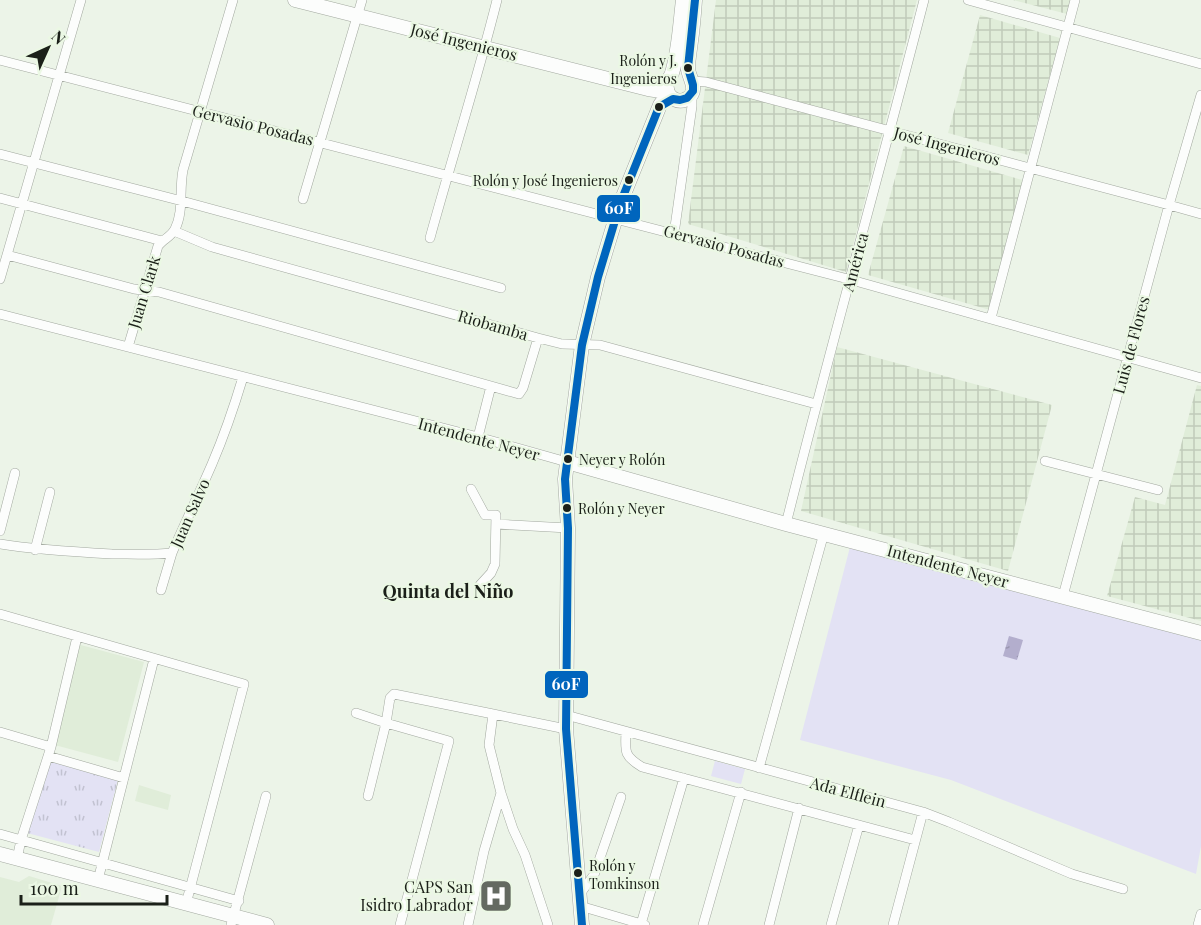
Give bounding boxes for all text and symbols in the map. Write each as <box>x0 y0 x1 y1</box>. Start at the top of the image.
north arrow <box>18 18 78 78</box>
street label: José Ingenieros <box>408 18 520 65</box>
text: N <box>47 26 71 49</box>
place label: Rolón y J. Ingenieros <box>610 51 677 88</box>
marker: Rolón y J. Ingenieros <box>682 62 694 74</box>
street label: Gervasio Posadas <box>190 99 316 150</box>
unlabelled marker <box>653 101 665 113</box>
street label: José Ingenieros <box>891 121 1003 170</box>
place label: Rolón y José Ingenieros <box>473 171 618 190</box>
marker: Rolón y José Ingenieros <box>623 174 635 186</box>
line badge: 60F <box>596 194 641 223</box>
text: 60F <box>605 197 634 218</box>
street label: Gervasio Posadas <box>661 219 787 272</box>
street label: América <box>836 230 872 295</box>
street label: Juan Clark <box>122 253 165 332</box>
street label: Luis de Flores <box>1107 294 1154 396</box>
street label: Riobamba <box>456 305 531 345</box>
street label: Intendente Neyer <box>416 412 542 465</box>
place label: Neyer y Rolón <box>579 450 666 469</box>
marker: Neyer y Rolón <box>562 453 574 465</box>
street label: Juan Salvo <box>165 475 214 552</box>
place label: Rolón y Neyer <box>578 499 665 518</box>
marker: Rolón y Neyer <box>561 502 573 514</box>
street label: Intendente Neyer <box>885 539 1011 592</box>
district label: Quinta del Niño <box>382 579 514 603</box>
line badge: 60F <box>544 670 589 699</box>
text: 60F <box>552 673 581 694</box>
street label: Ada Elflein <box>807 771 889 812</box>
place label: Rolón y Tomkinson <box>589 856 660 893</box>
marker: Rolón y Tomkinson <box>572 867 584 879</box>
scale bar <box>21 868 166 906</box>
text: 100 m <box>30 876 79 900</box>
place label: CAPS San Isidro Labrador <box>360 876 473 915</box>
hospital icon: CAPS San Isidro Labrador <box>478 878 514 914</box>

